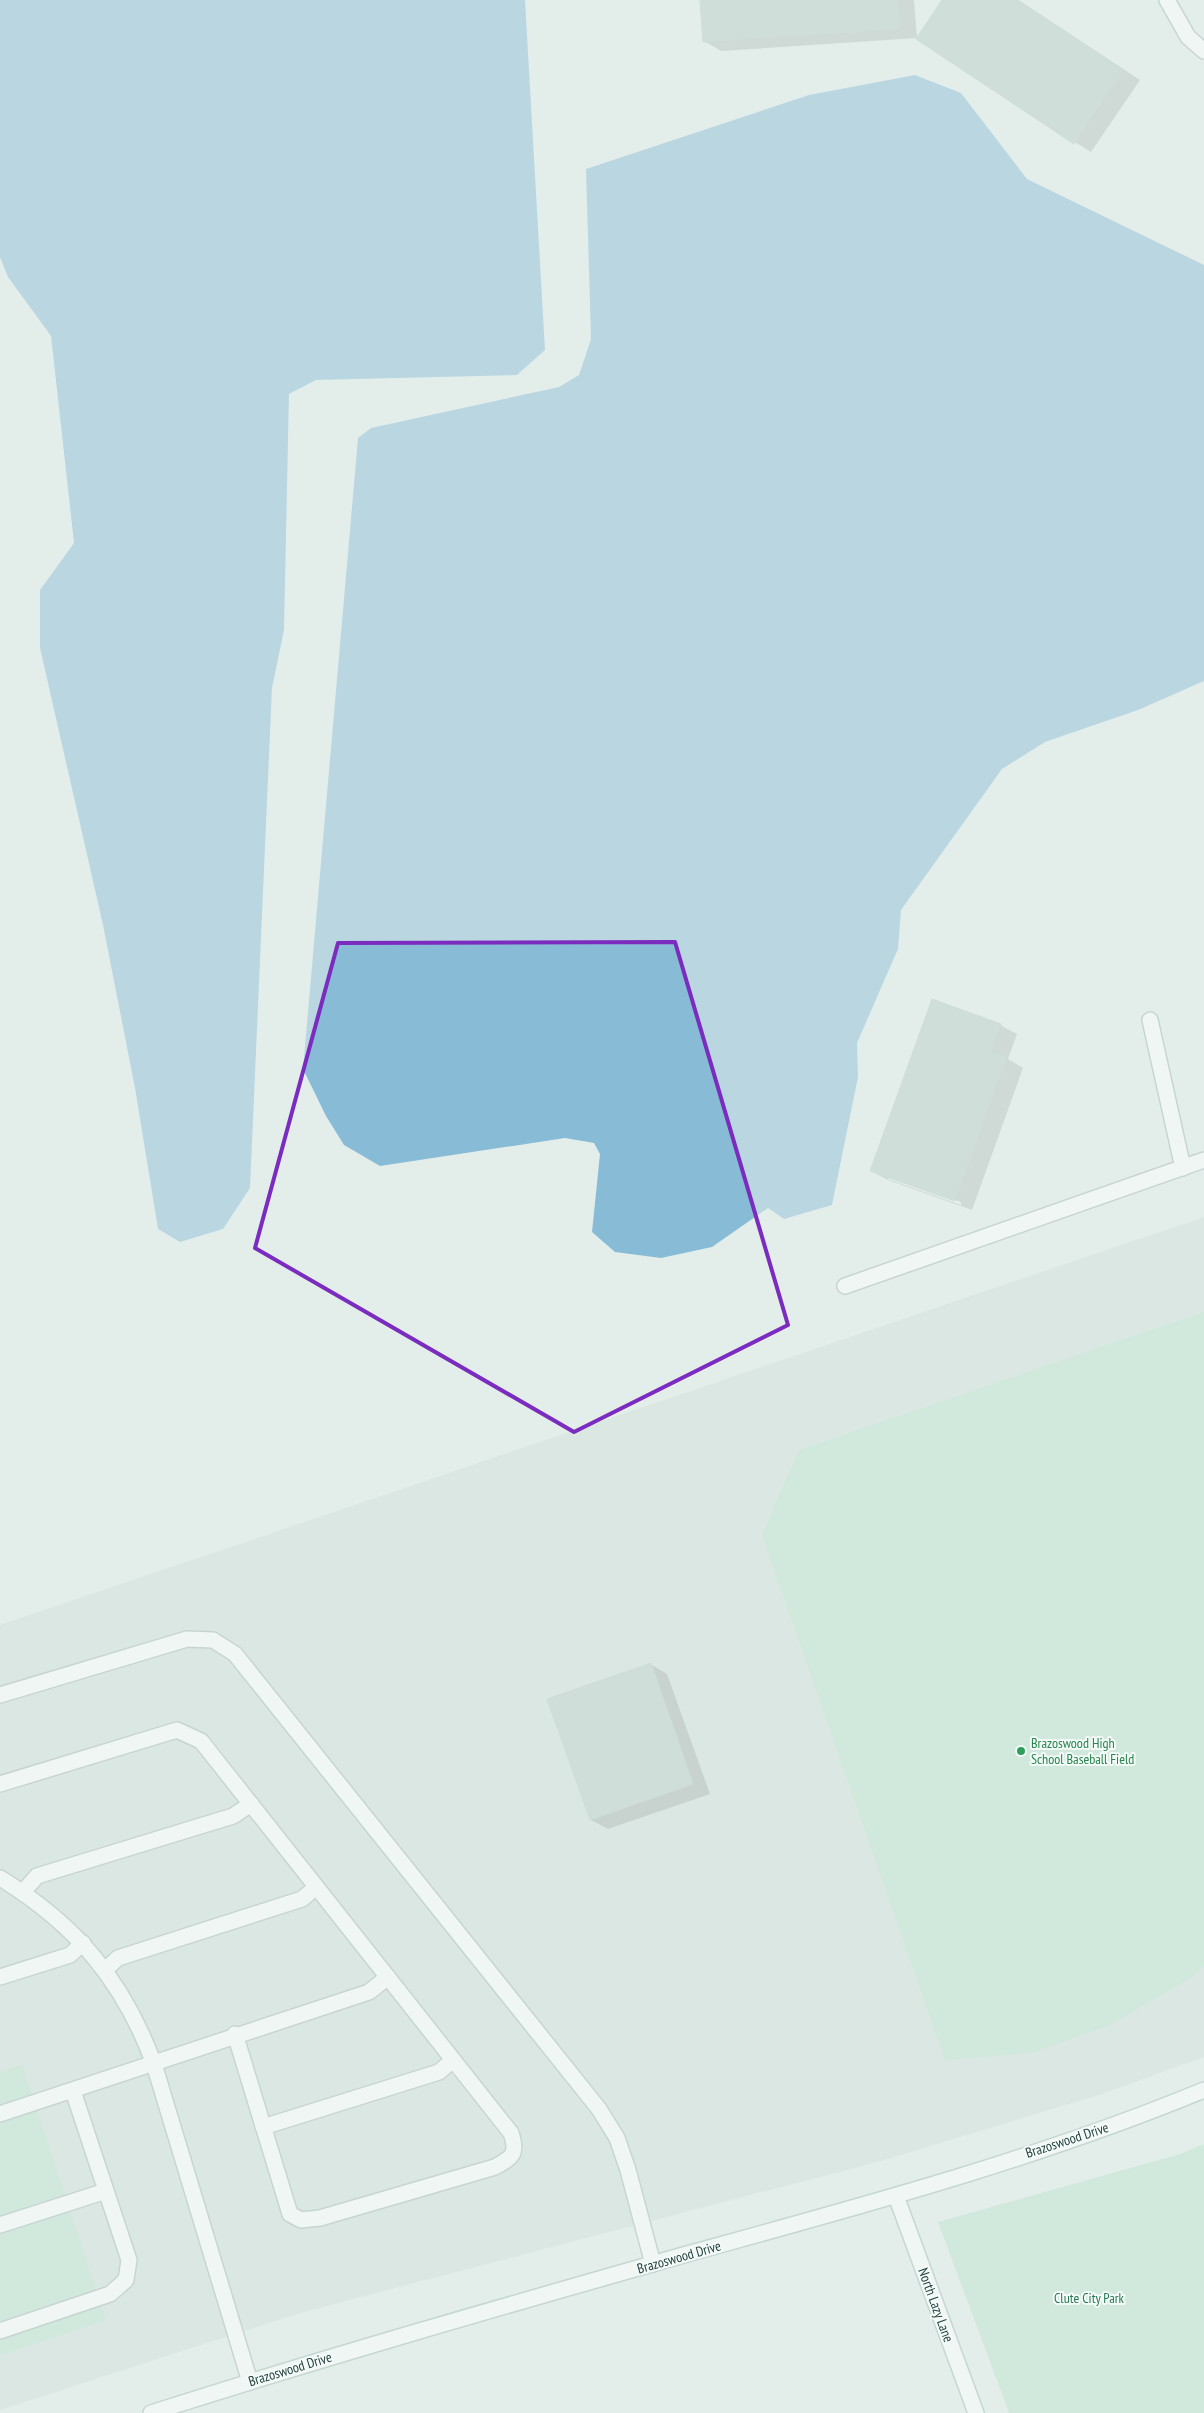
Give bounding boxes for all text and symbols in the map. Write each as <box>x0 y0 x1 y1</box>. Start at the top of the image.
place label: Brazoswood High School Baseball Field <box>1031 1734 1134 1768</box>
marker: Brazoswood High School Baseball Field <box>1015 1745 1027 1757</box>
street label: Brazoswood Drive <box>1023 2118 1111 2162</box>
street label: Brazoswood Drive <box>635 2236 723 2278</box>
street label: North Lazy Lane <box>914 2265 958 2345</box>
park label: Clute City Park <box>1054 2289 1125 2307</box>
street label: Brazoswood Drive <box>246 2348 334 2390</box>

